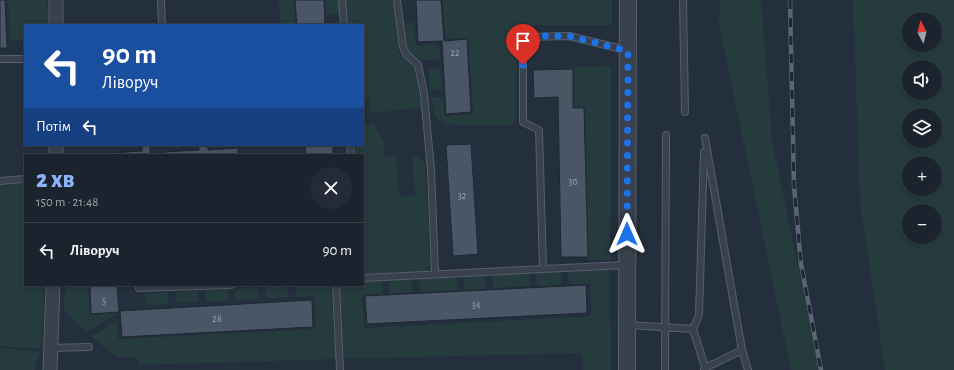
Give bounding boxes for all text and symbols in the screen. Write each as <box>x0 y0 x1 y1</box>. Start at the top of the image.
north arrow <box>902 12 942 52</box>
map controls <box>902 12 942 244</box>
pin <box>506 24 540 65</box>
icon: arrive <box>512 30 534 52</box>
icon: left <box>36 40 88 92</box>
text: 90 m <box>102 41 157 69</box>
house number: 22 <box>450 48 460 58</box>
button: sound <box>902 60 942 100</box>
text: Ліворуч <box>102 74 159 92</box>
button: layers <box>902 108 942 148</box>
icon: left <box>79 116 101 138</box>
text: Потім <box>36 119 71 134</box>
button: + <box>902 156 942 196</box>
button: close <box>310 167 352 209</box>
text: 2 хв <box>36 168 74 192</box>
house number: 30 <box>568 177 578 187</box>
house number: 32 <box>458 191 467 201</box>
text: 150 m · 21:48 <box>36 196 98 209</box>
button: − <box>902 204 942 244</box>
position arrow <box>606 213 648 255</box>
icon: left <box>36 240 58 262</box>
text: Ліворуч <box>70 243 120 258</box>
text: 90 m <box>323 243 352 258</box>
house number: 5 <box>102 296 106 306</box>
house number: 34 <box>472 300 481 310</box>
house number: 28 <box>212 314 222 324</box>

